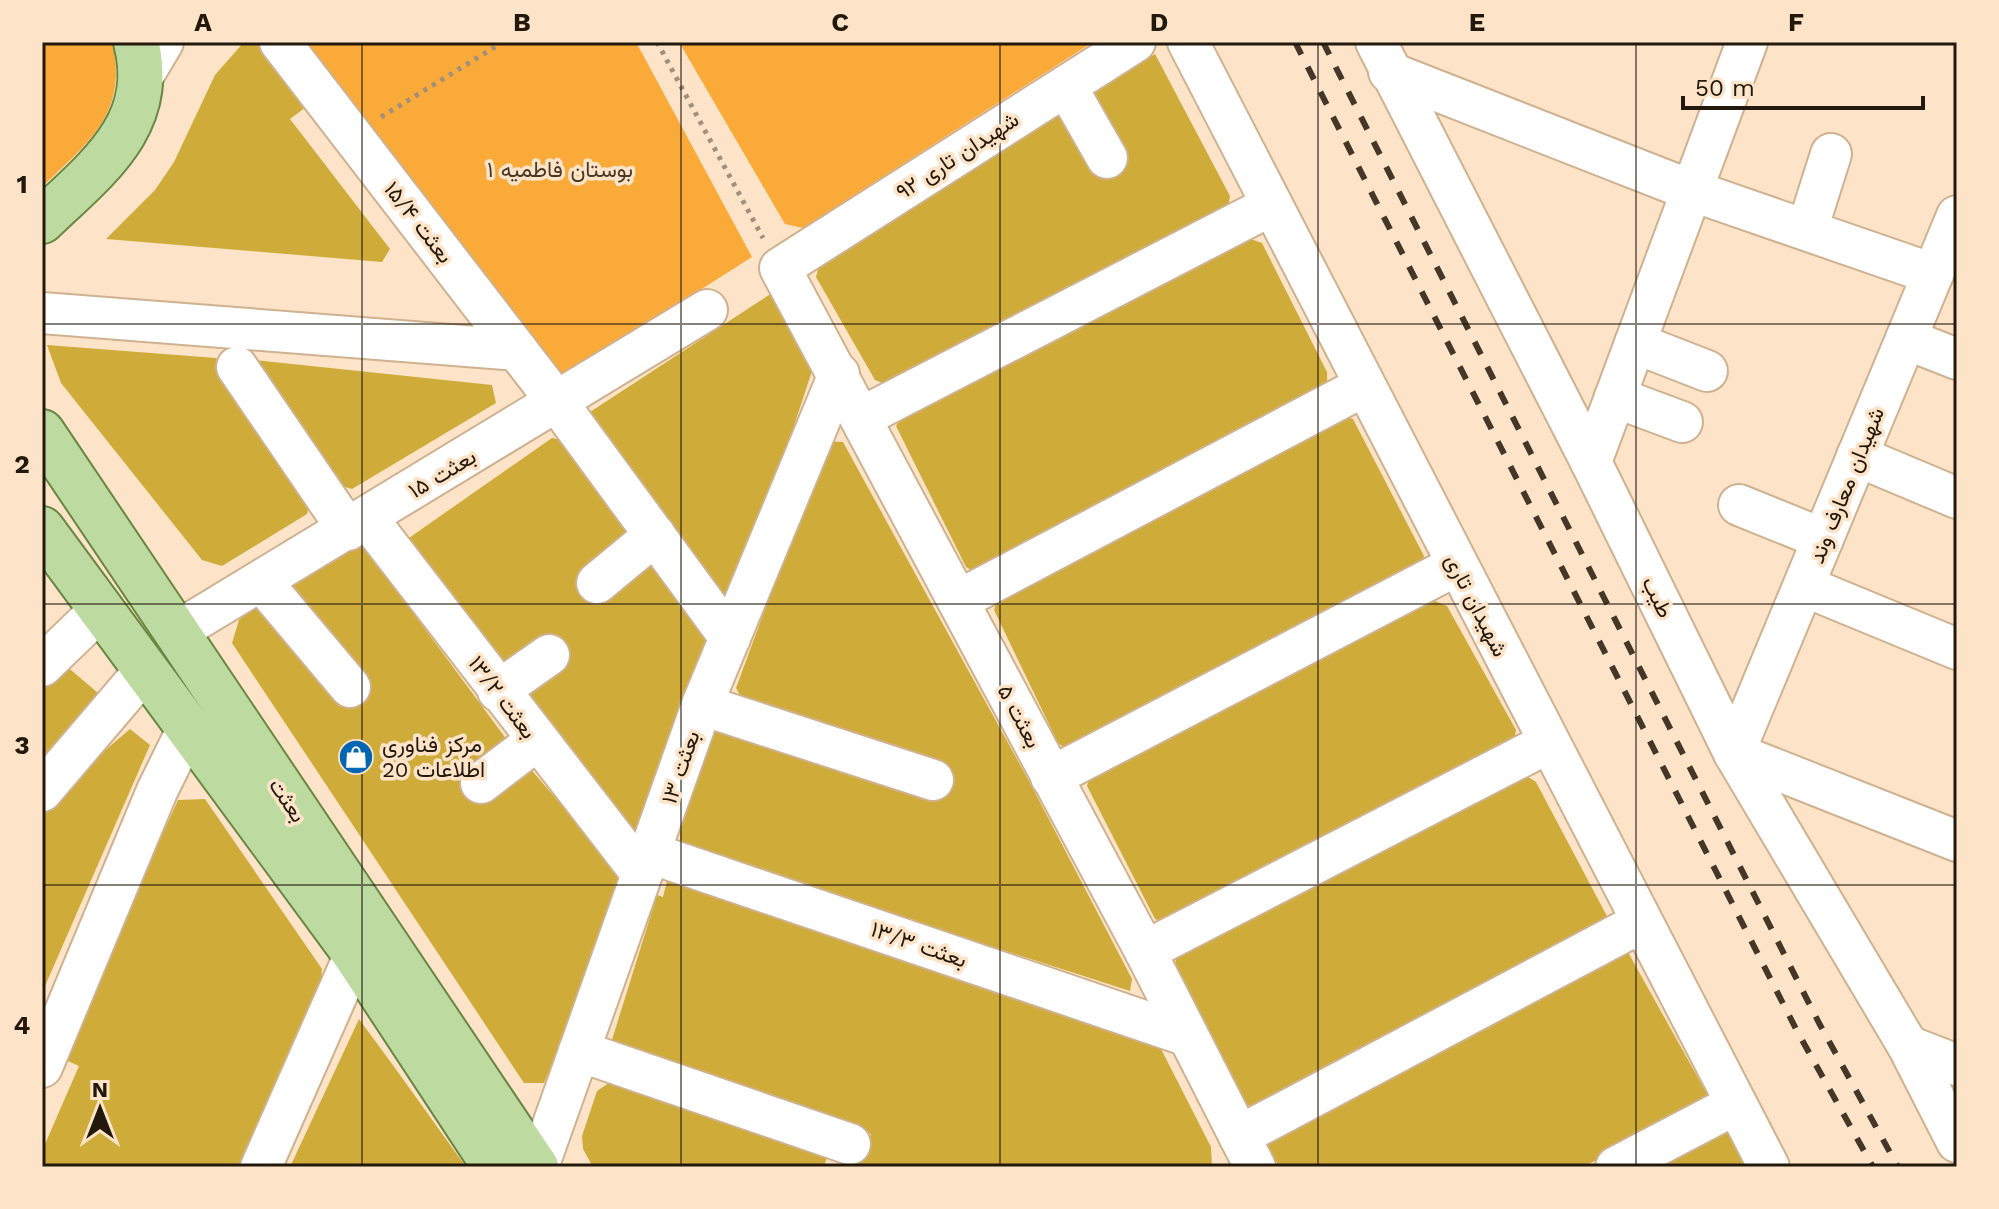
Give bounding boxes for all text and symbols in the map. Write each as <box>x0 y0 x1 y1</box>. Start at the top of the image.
text: A <box>194 7 212 37</box>
text: B <box>513 7 531 37</box>
text: C <box>831 7 849 37</box>
text: D <box>1150 7 1168 37</box>
text: E <box>1469 7 1485 37</box>
text: F <box>1788 7 1804 37</box>
scale bar <box>1683 60 1923 110</box>
text: 50 m <box>1695 74 1755 102</box>
street label: شهیدان تاری ۹۲ <box>891 106 1024 205</box>
park label: بوستان فاطمیه ۱ <box>487 157 633 183</box>
text: 1 <box>16 169 28 199</box>
street label: بعثت ۱۵/۴ <box>379 177 458 268</box>
street label: شهیدان معارف وند <box>1804 404 1890 567</box>
street label: بعثت ۱۵ <box>404 444 481 503</box>
text: 2 <box>14 449 30 479</box>
street label: شهیدان تاری <box>1439 550 1513 661</box>
street label: طیب <box>1637 573 1678 622</box>
street label: بعثت ۱۳/۲ <box>463 651 542 744</box>
street label: بعثت ۵ <box>993 680 1047 752</box>
street label: بعثت ۱۳ <box>656 727 705 807</box>
text: 3 <box>14 730 30 760</box>
place label: مرکز فناوری اطلاعات 20 <box>382 732 485 782</box>
shop icon: مرکز فناوری اطلاعات 20 <box>337 738 375 776</box>
street label: بعثت <box>264 774 311 827</box>
street label: بعثت ۱۳/۳ <box>868 916 970 973</box>
text: 4 <box>14 1010 31 1040</box>
north arrow <box>60 1069 140 1149</box>
text: N <box>92 1077 108 1102</box>

